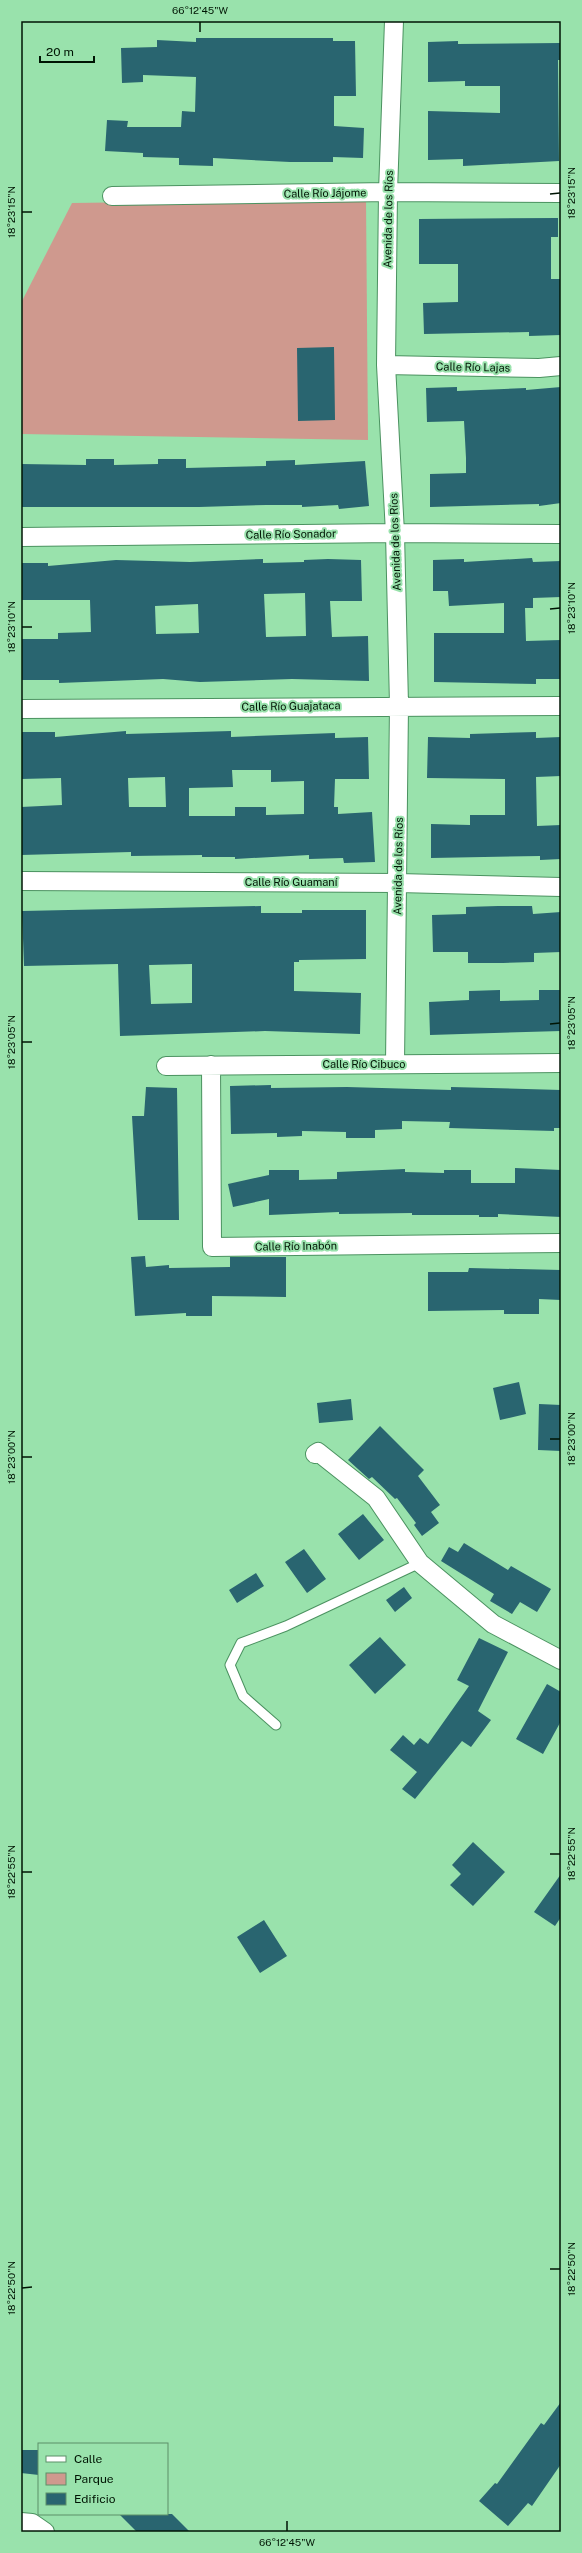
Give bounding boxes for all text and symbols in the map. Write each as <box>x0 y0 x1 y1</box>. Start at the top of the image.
text: 66°12'45"W <box>172 4 228 16</box>
scale bar <box>40 38 94 64</box>
text: 20 m <box>46 45 74 59</box>
text: 18°23'15"N <box>565 167 577 219</box>
street label: Avenida de los Ríos <box>381 170 395 268</box>
text: 18°23'15"N <box>5 186 17 238</box>
street label: Calle Río Jájome <box>284 186 366 200</box>
street label: Calle Río Lajas <box>436 360 511 374</box>
street label: Avenida de los Ríos <box>387 493 403 591</box>
street label: Calle Río Sonador <box>246 527 336 541</box>
text: 18°23'10"N <box>565 582 577 634</box>
text: 18°23'10"N <box>5 601 17 653</box>
street label: Calle Río Guajataca <box>241 699 341 713</box>
street label: Avenida de los Ríos <box>391 817 405 915</box>
street label: Calle Río Guamaní <box>245 876 338 888</box>
text: 18°23'05"N <box>565 996 577 1050</box>
text: 18°23'05"N <box>5 1015 17 1069</box>
street label: Calle Río Cibuco <box>323 1058 405 1070</box>
street label: Calle Río Inabón <box>255 1239 337 1253</box>
text: 18°23'00"N <box>565 1412 577 1466</box>
text: 18°23'00"N <box>5 1430 17 1484</box>
text: 18°22'55"N <box>565 1827 577 1881</box>
text: 18°22'55"N <box>5 1845 17 1899</box>
text: 18°22'50"N <box>565 2242 577 2296</box>
text: 18°22'50"N <box>5 2261 17 2315</box>
legend <box>38 2443 168 2515</box>
text: Calle <box>74 2452 103 2466</box>
text: Parque <box>74 2472 114 2486</box>
text: Edificio <box>74 2492 116 2506</box>
text: 66°12'45"W <box>259 2536 315 2548</box>

